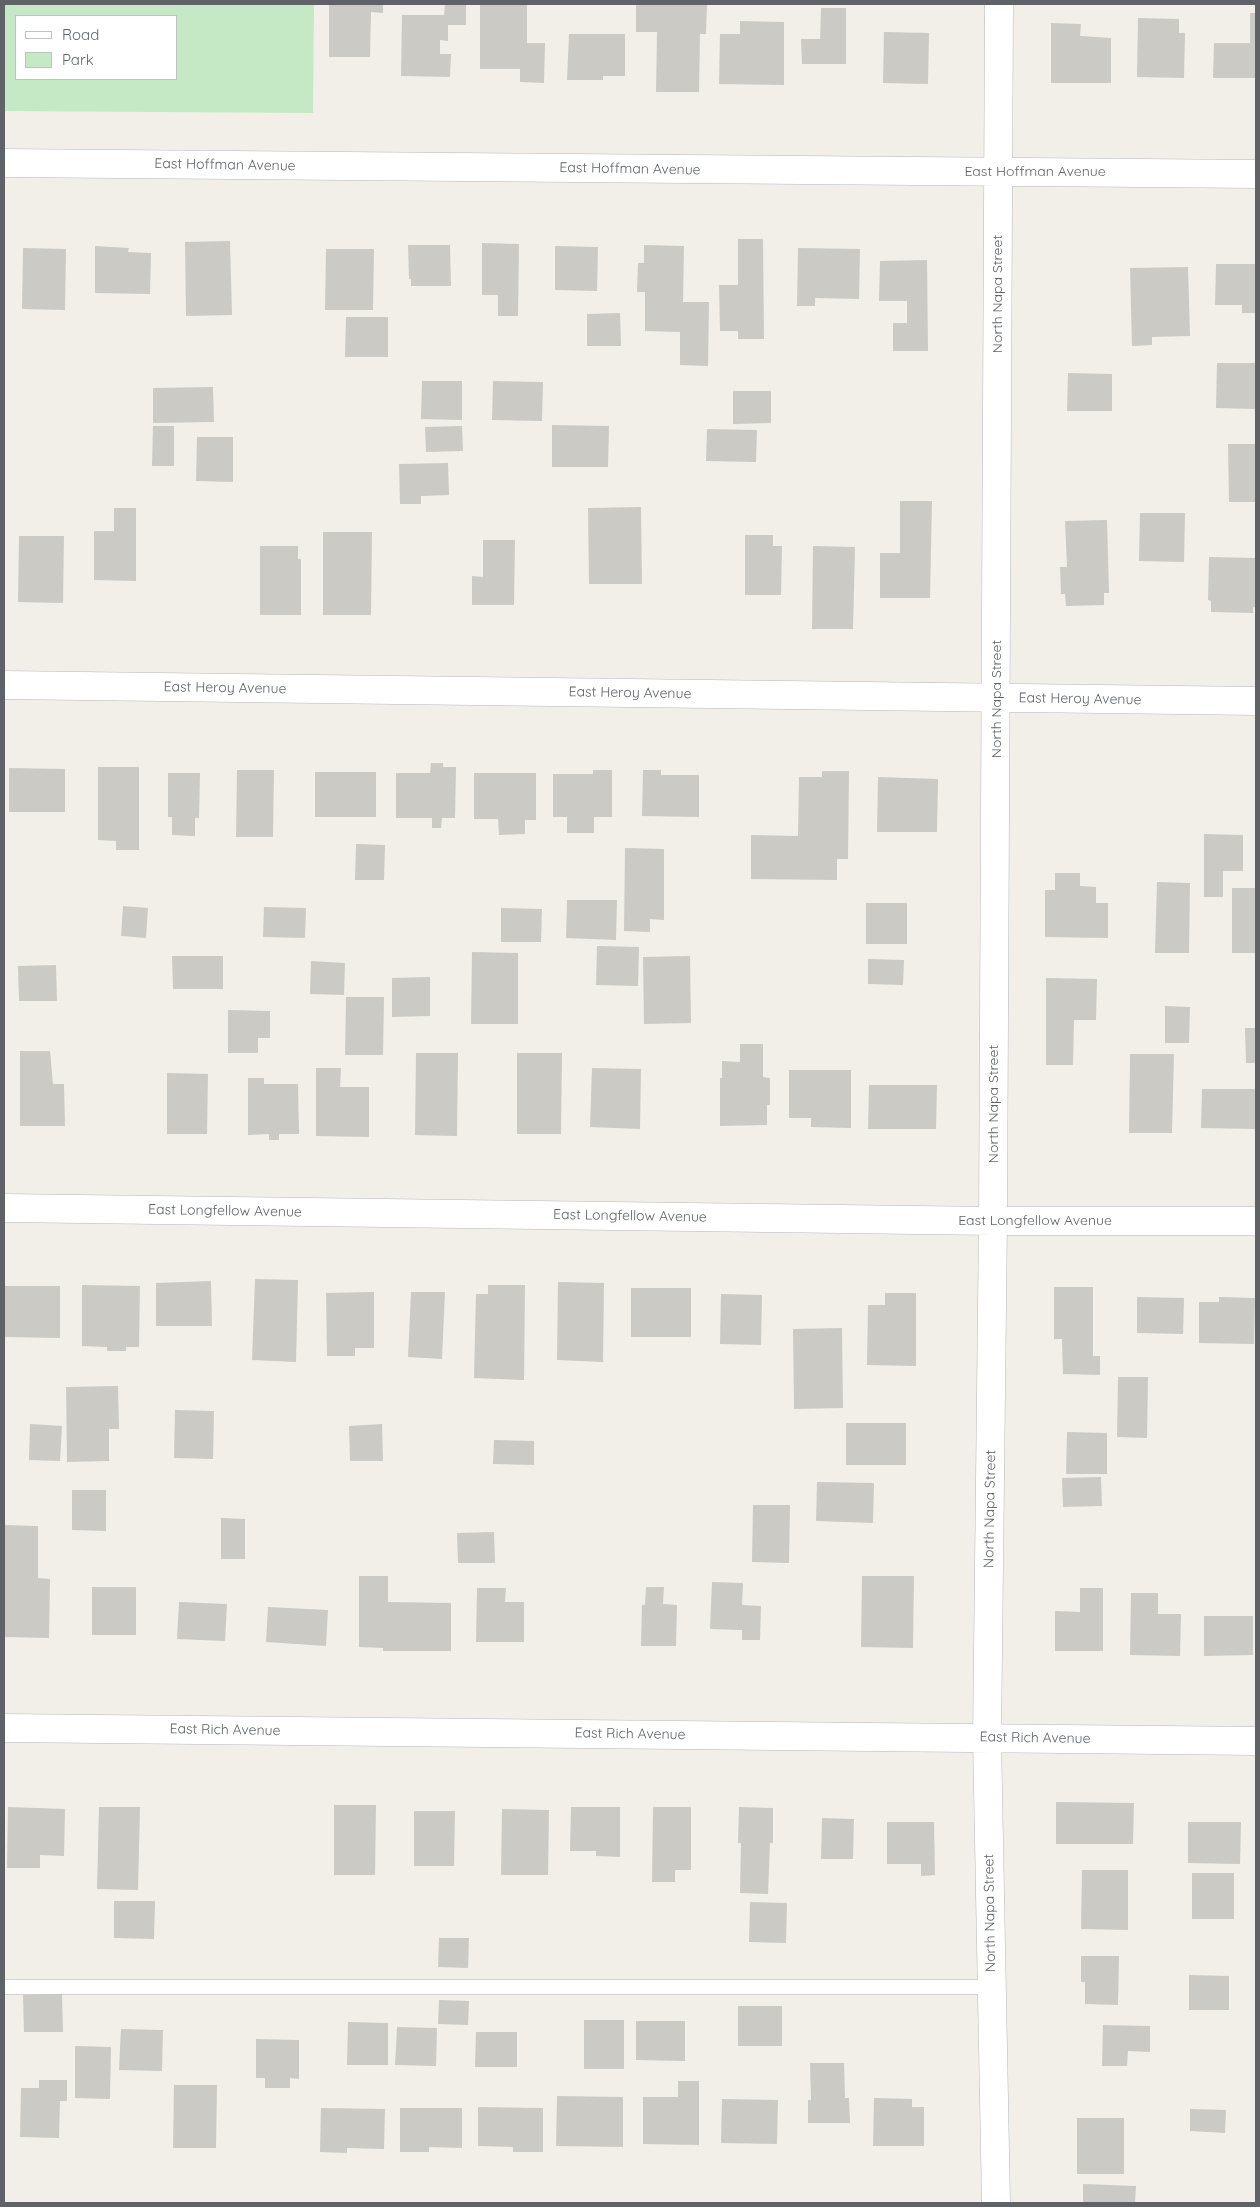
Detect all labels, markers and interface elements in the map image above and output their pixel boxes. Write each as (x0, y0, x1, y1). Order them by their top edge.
legend (15, 15, 178, 80)
text: Road (62, 25, 99, 44)
text: Park (62, 50, 94, 69)
street label: East Hoffman Avenue (154, 155, 296, 175)
street label: East Hoffman Avenue (559, 159, 701, 179)
street label: East Hoffman Avenue (964, 164, 1106, 180)
street label: North Napa Street (990, 235, 1006, 353)
street label: North Napa Street (989, 640, 1005, 758)
street label: East Heroy Avenue (163, 679, 287, 697)
street label: East Heroy Avenue (568, 684, 692, 702)
street label: East Heroy Avenue (1018, 690, 1142, 708)
street label: North Napa Street (986, 1045, 1002, 1163)
street label: East Longfellow Avenue (148, 1201, 302, 1221)
street label: East Longfellow Avenue (553, 1206, 707, 1226)
street label: East Longfellow Avenue (958, 1213, 1112, 1229)
street label: North Napa Street (981, 1450, 999, 1568)
street label: East Rich Avenue (169, 1721, 281, 1739)
street label: East Rich Avenue (574, 1725, 686, 1743)
street label: East Rich Avenue (979, 1729, 1091, 1747)
street label: North Napa Street (981, 1854, 999, 1972)

